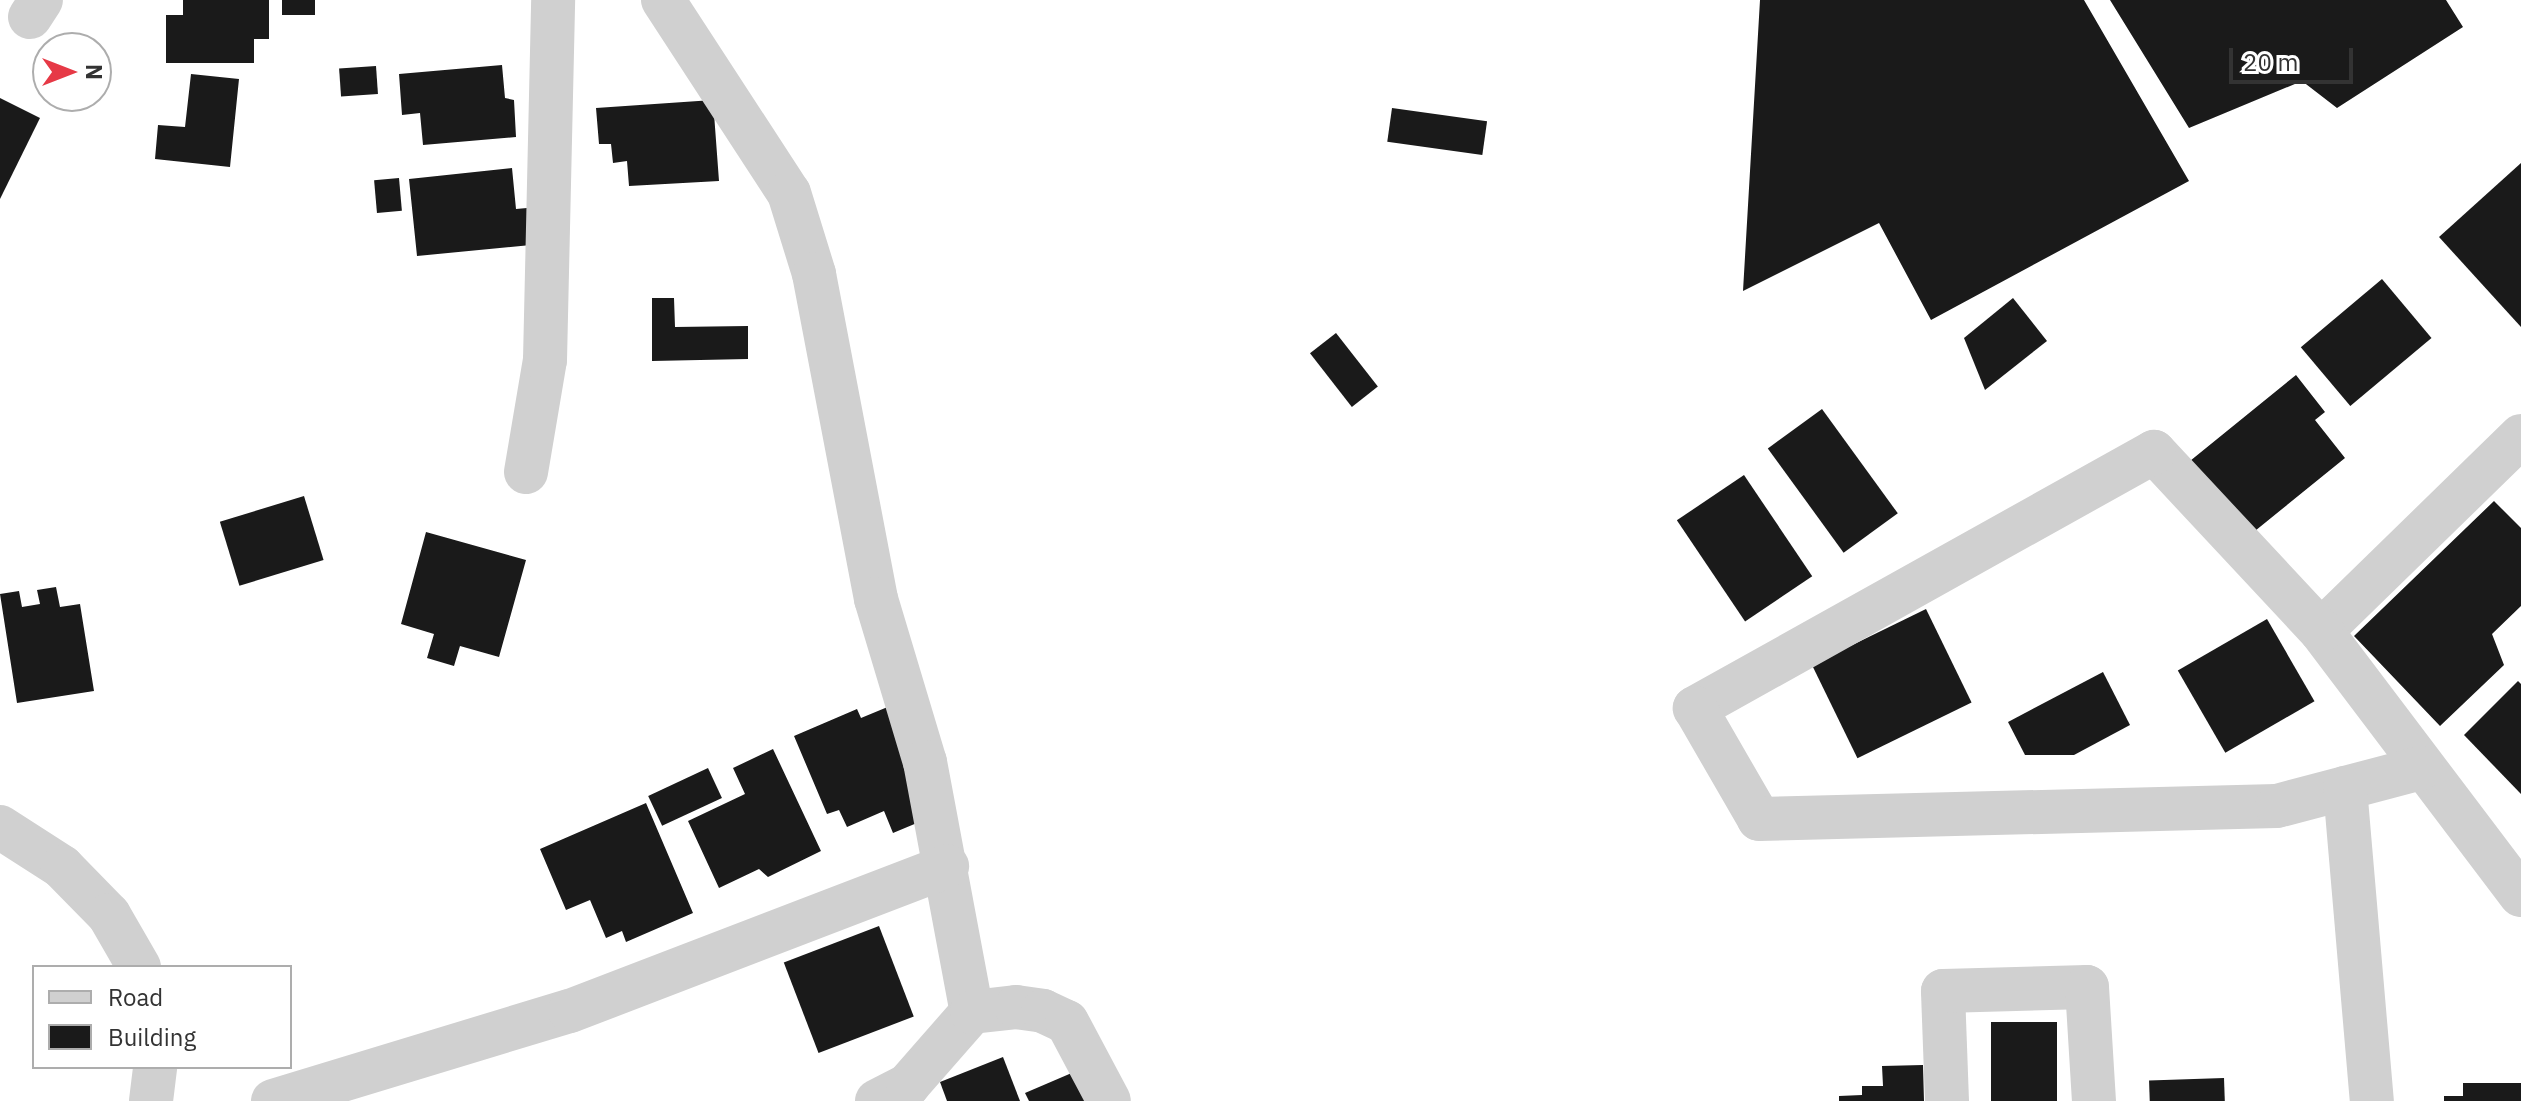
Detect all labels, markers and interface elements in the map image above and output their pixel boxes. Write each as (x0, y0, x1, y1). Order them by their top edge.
north arrow (32, 32, 112, 112)
scale bar (2233, 32, 2357, 82)
text: 20 m (2243, 46, 2298, 78)
text: N (80, 64, 109, 80)
legend (32, 965, 292, 1069)
text: Road (108, 981, 163, 1013)
text: Building (108, 1021, 196, 1053)

